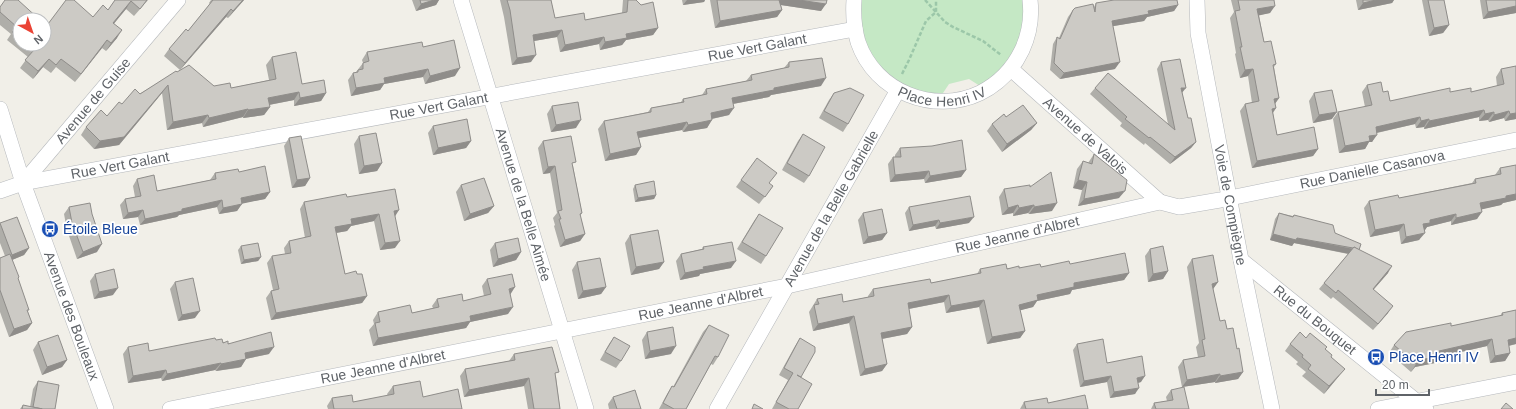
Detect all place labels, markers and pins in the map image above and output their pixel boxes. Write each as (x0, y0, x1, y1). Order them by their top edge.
bus stop icon: Étoile Bleue (40, 219, 60, 239)
place label: Étoile Bleue (63, 221, 138, 237)
bus stop icon: Place Henri IV (1366, 347, 1386, 367)
place label: Place Henri IV (1389, 349, 1479, 365)

